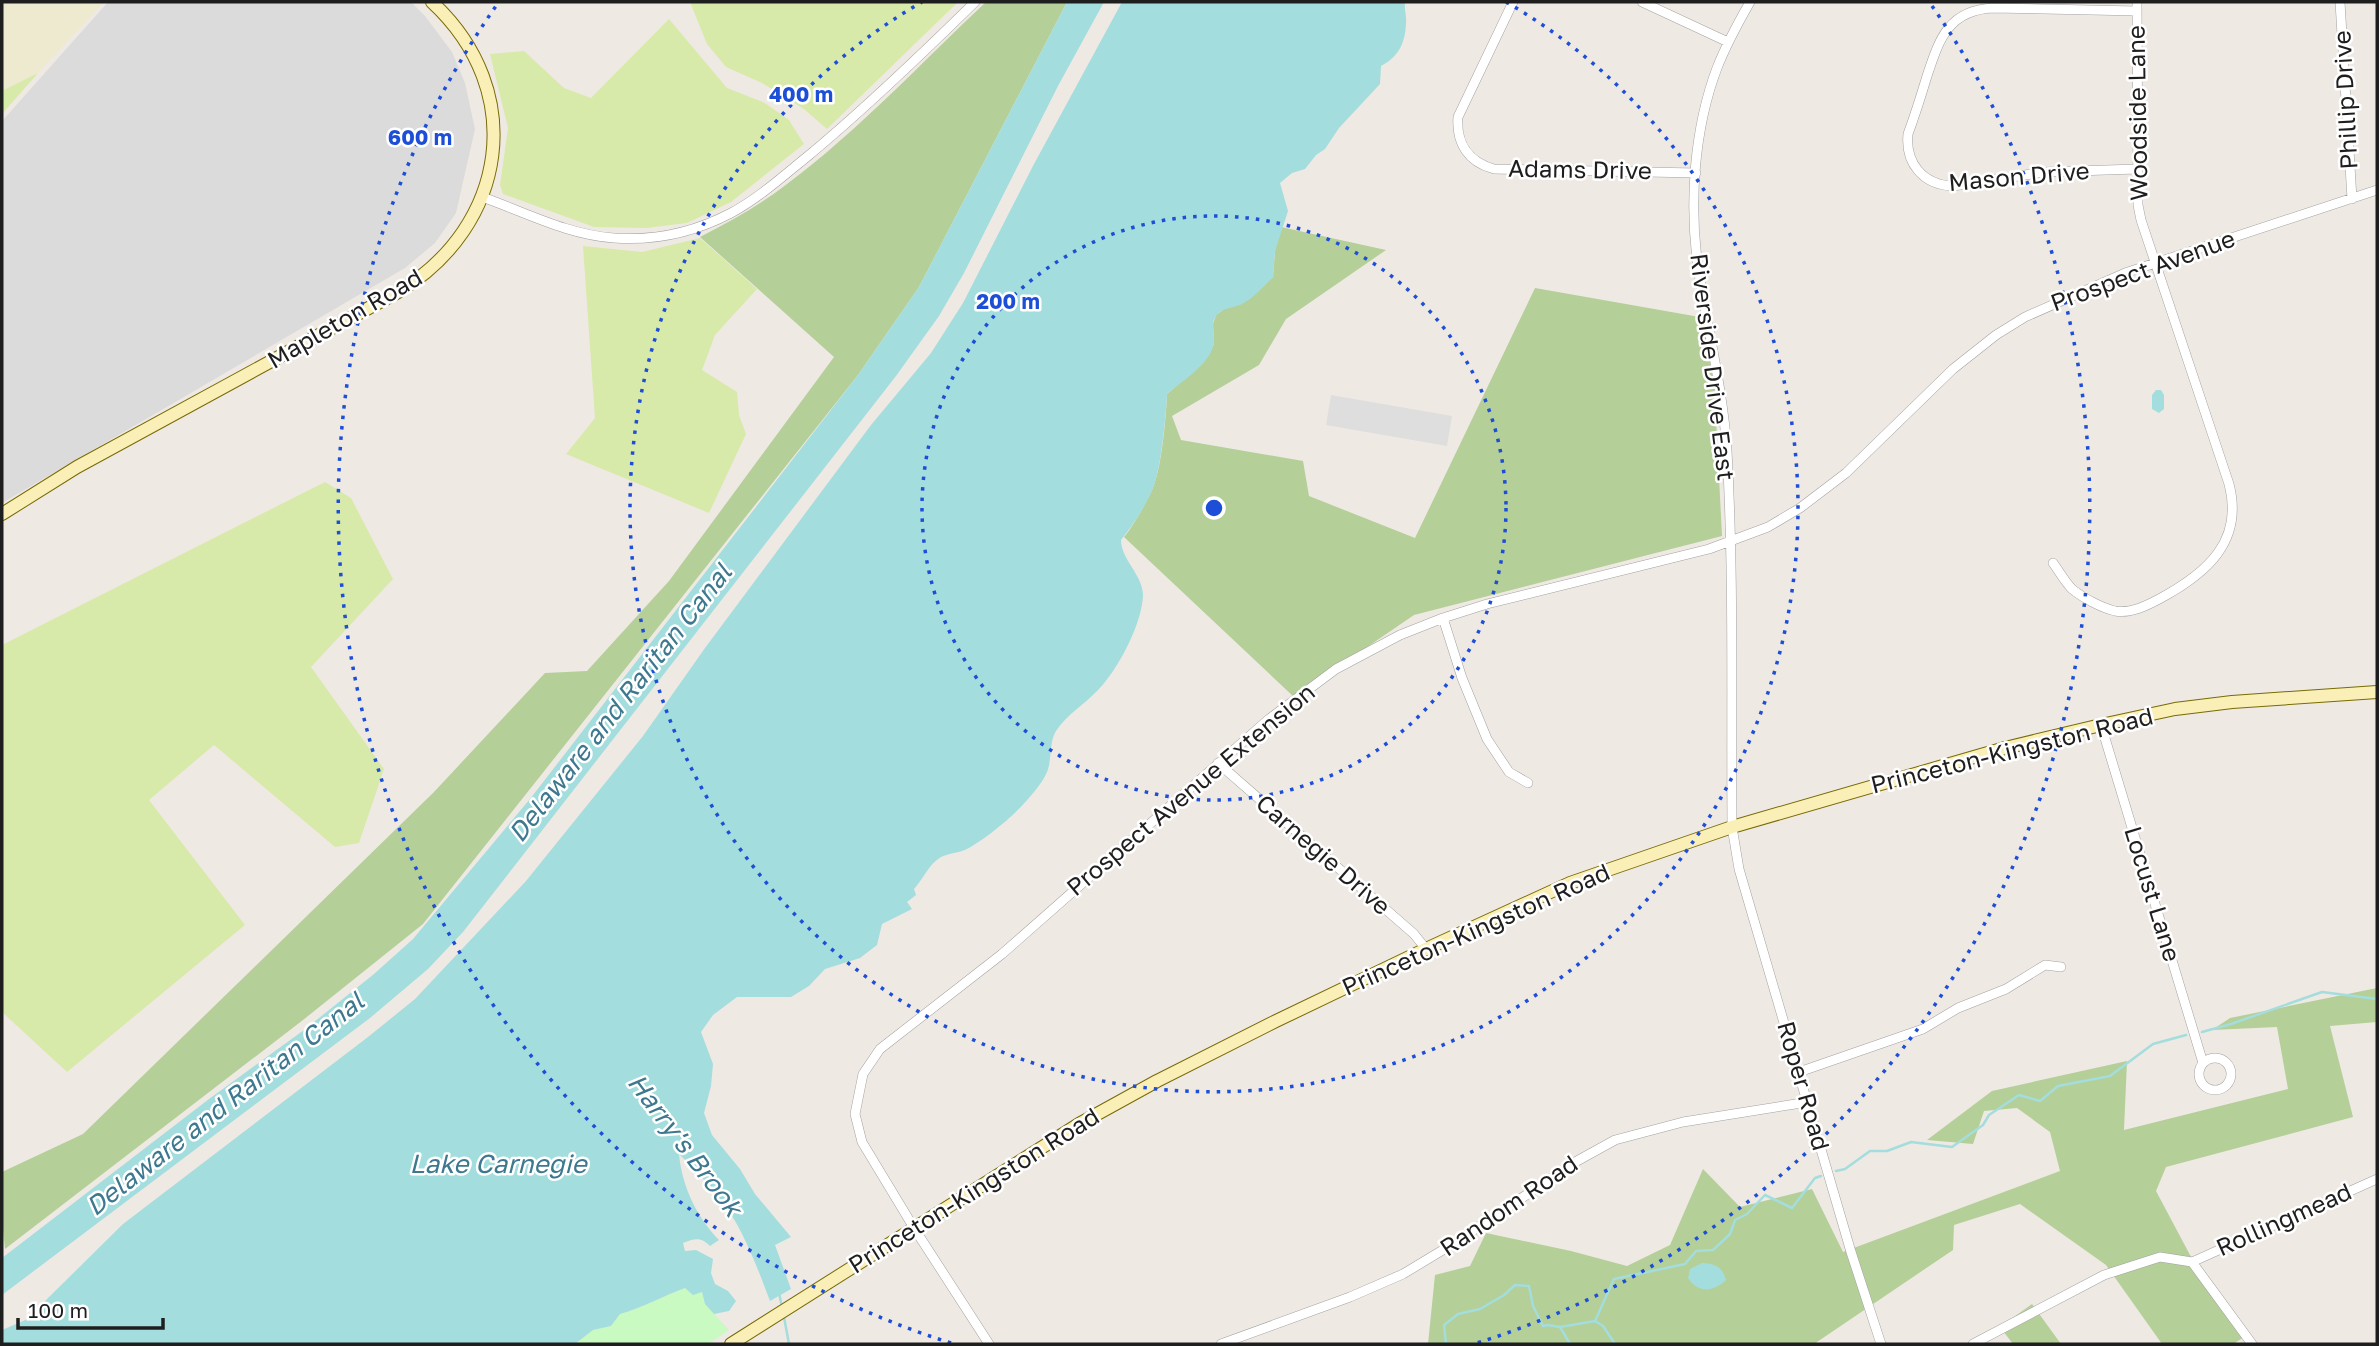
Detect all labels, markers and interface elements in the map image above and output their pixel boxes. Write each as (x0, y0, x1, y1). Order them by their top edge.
street label: Woodside Lane (2120, 25, 2153, 201)
street label: Phillip Drive (2326, 30, 2363, 170)
text: 400 m (769, 81, 833, 107)
text: 600 m (388, 124, 452, 150)
street label: Adams Drive (1508, 153, 1652, 184)
street label: Mason Drive (1947, 155, 2091, 196)
street label: Prospect Avenue (2046, 223, 2239, 316)
street label: Riverside Drive East (1685, 252, 1742, 482)
street label: Mapleton Road (262, 262, 427, 374)
text: 200 m (976, 288, 1040, 314)
centre of rings (1202, 496, 1226, 520)
water label: Delaware and Raritan Canal (501, 556, 739, 848)
street label: Prospect Avenue Extension (1060, 677, 1320, 901)
street label: Princeton-Kingston Road (1867, 700, 2156, 799)
street label: Carnegie Drive (1251, 788, 1397, 920)
street label: Locust Lane (2119, 822, 2188, 965)
street label: Princeton-Kingston Road (1337, 856, 1614, 1001)
water label: Delaware and Raritan Canal (80, 984, 371, 1222)
street label: Roper Road (1772, 1018, 1837, 1154)
water label: Harry's Brook (622, 1067, 750, 1224)
street label: Princeton-Kingston Road (843, 1101, 1104, 1279)
water label: Lake Carnegie (409, 1148, 588, 1179)
street label: Random Road (1434, 1148, 1582, 1261)
street label: Rollingmead (2211, 1176, 2356, 1261)
scale bar (18, 1286, 163, 1330)
text: 100 m (28, 1297, 88, 1323)

